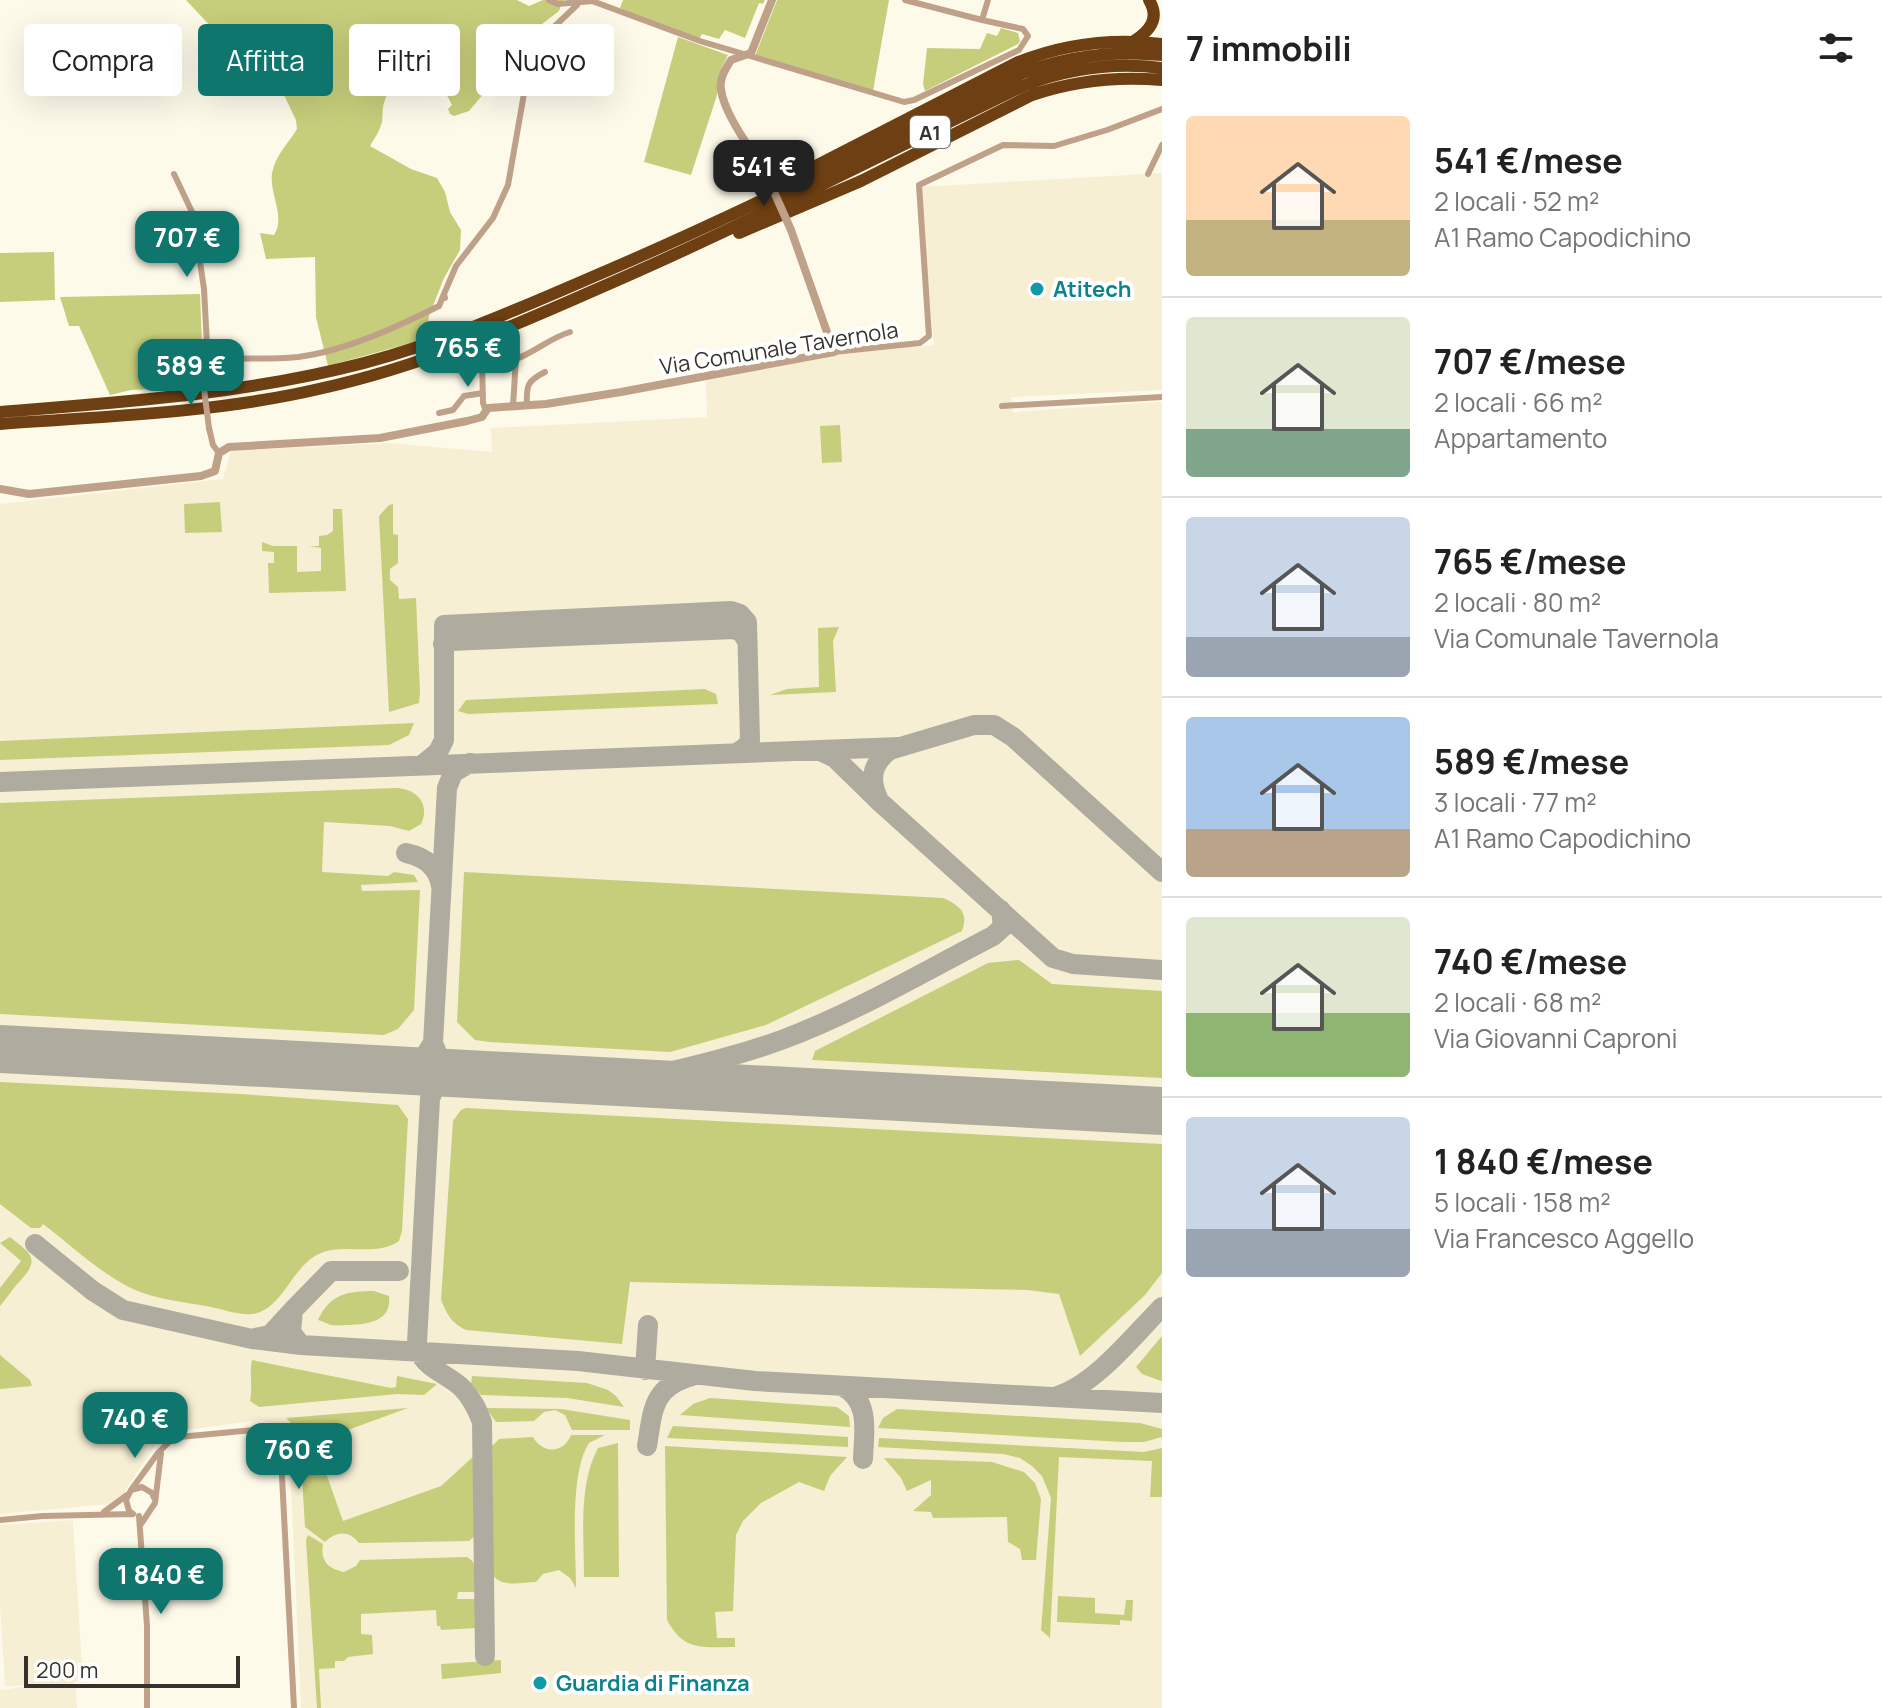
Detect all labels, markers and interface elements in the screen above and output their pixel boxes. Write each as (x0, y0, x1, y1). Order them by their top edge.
chip: Compra (24, 24, 182, 96)
chip: Affitta (198, 24, 333, 96)
chip: Filtri (349, 24, 460, 96)
chip: Nuovo (476, 24, 614, 96)
text: 7 immobili (1186, 25, 1352, 71)
icon: filters (1814, 26, 1858, 70)
road number: A1 (910, 116, 950, 148)
text: 541 €/mese (1434, 137, 1623, 183)
pin: 541 € (708, 140, 820, 208)
text: 541 € (731, 148, 797, 184)
icon: home (1250, 148, 1346, 244)
text: 2 locali · 52 m² (1434, 183, 1599, 219)
pin: 707 € (131, 211, 243, 279)
text: 707 € (153, 219, 221, 255)
text: A1 Ramo Capodichino (1434, 219, 1691, 255)
place label: Atitech (1053, 274, 1132, 304)
marker: Atitech (1028, 280, 1046, 298)
street label: Via Comunale Tavernola (658, 314, 900, 382)
pin: 765 € (412, 321, 524, 389)
text: 765 € (434, 329, 502, 365)
text: 707 €/mese (1434, 338, 1626, 384)
pin: 589 € (135, 339, 247, 407)
text: 589 € (156, 347, 226, 383)
icon: home (1250, 349, 1346, 445)
text: 2 locali · 66 m² (1434, 384, 1603, 420)
text: Appartamento (1434, 420, 1607, 456)
text: 765 €/mese (1434, 538, 1627, 584)
icon: home (1250, 549, 1346, 645)
text: 2 locali · 80 m² (1434, 584, 1601, 620)
text: Via Comunale Tavernola (1434, 620, 1719, 656)
text: 589 €/mese (1434, 738, 1629, 784)
icon: home (1250, 749, 1346, 845)
text: 3 locali · 77 m² (1434, 784, 1597, 820)
text: A1 Ramo Capodichino (1434, 820, 1691, 856)
text: 740 €/mese (1434, 938, 1627, 984)
icon: home (1250, 949, 1346, 1045)
text: 2 locali · 68 m² (1434, 984, 1602, 1020)
text: Via Giovanni Caproni (1434, 1020, 1678, 1056)
text: 1 840 €/mese (1434, 1138, 1653, 1184)
icon: home (1250, 1149, 1346, 1245)
text: 5 locali · 158 m² (1434, 1184, 1611, 1220)
text: Via Francesco Aggello (1434, 1220, 1694, 1256)
pin: 740 € (79, 1392, 191, 1460)
text: 740 € (101, 1400, 169, 1436)
pin: 760 € (243, 1423, 355, 1491)
text: 760 € (264, 1431, 334, 1467)
pin: 1 840 € (87, 1548, 235, 1616)
text: 1 840 € (117, 1556, 205, 1592)
scale bar (24, 1652, 240, 1688)
text: 200 m (36, 1655, 98, 1685)
place label: Guardia di Finanza (556, 1668, 750, 1698)
marker: Guardia di Finanza (531, 1674, 549, 1692)

